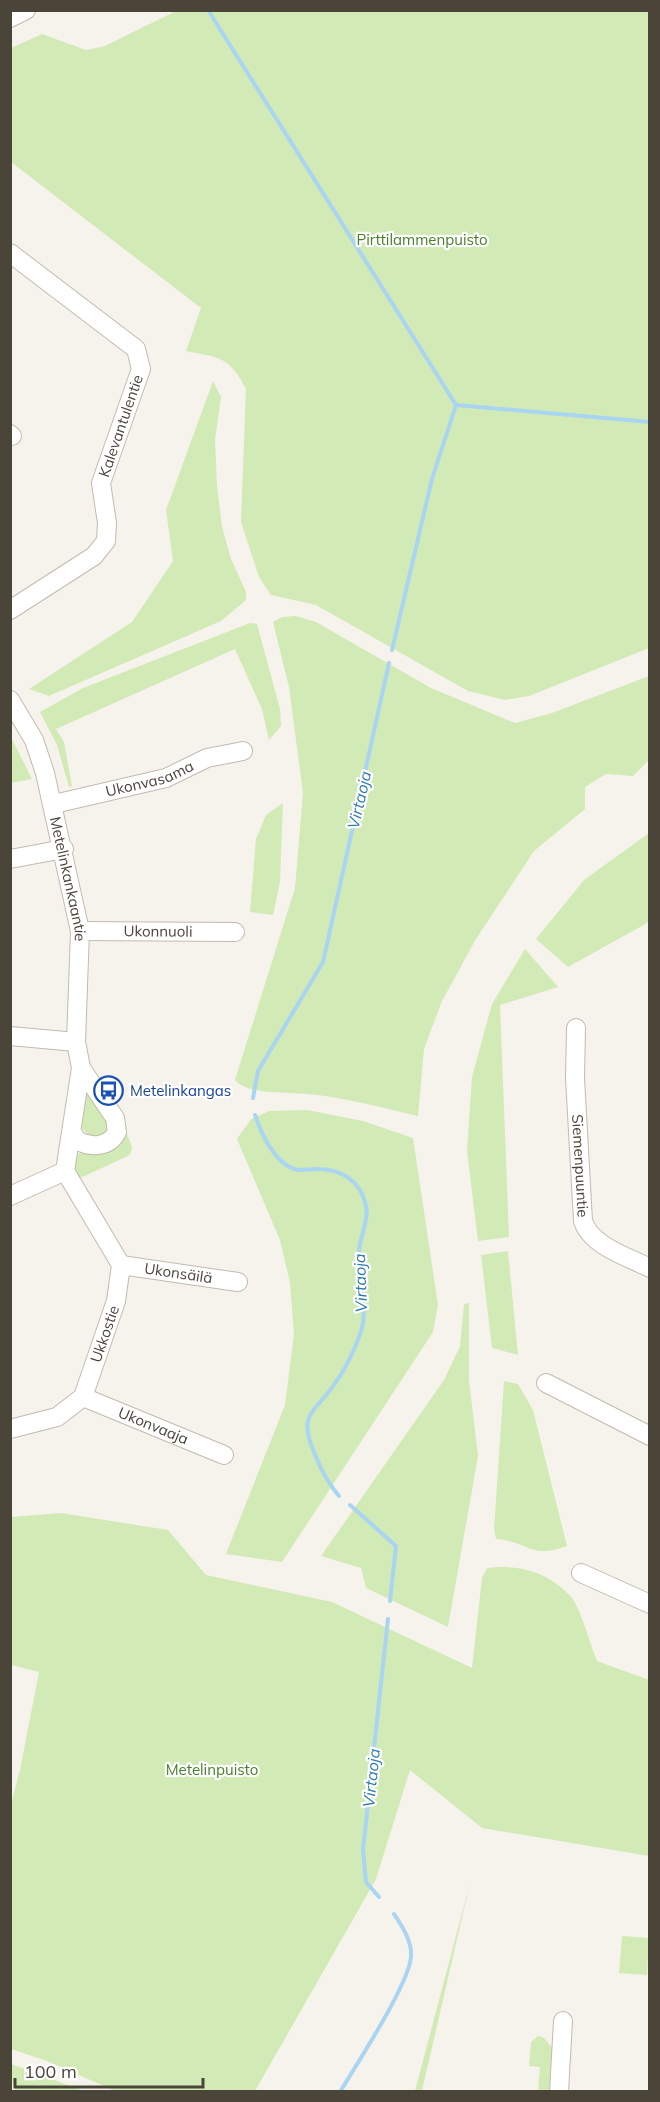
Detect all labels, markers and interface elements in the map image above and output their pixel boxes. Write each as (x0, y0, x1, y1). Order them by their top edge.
park label: Pirttilammenpuisto (356, 230, 488, 249)
street label: Kalevantulentie (94, 372, 147, 480)
street label: Ukonvasama (104, 756, 197, 801)
water label: Virtaoja (343, 769, 375, 831)
street label: Metelinkankaantie (46, 815, 90, 942)
street label: Ukonnuoli (123, 921, 193, 941)
bus stop icon: Metelinkangas (93, 1075, 125, 1107)
place label: Metelinkangas (130, 1081, 231, 1100)
street label: Siemenpuuntie (568, 1114, 593, 1218)
water label: Virtaoja (349, 1253, 371, 1313)
street label: Ukonsäilä (143, 1259, 214, 1287)
street label: Ukkostie (86, 1303, 123, 1365)
street label: Ukonvaaja (116, 1403, 191, 1448)
water label: Virtaoja (358, 1747, 384, 1808)
park label: Metelinpuisto (166, 1760, 258, 1779)
scale bar (15, 2051, 202, 2089)
text: 100 m (24, 2060, 77, 2083)

